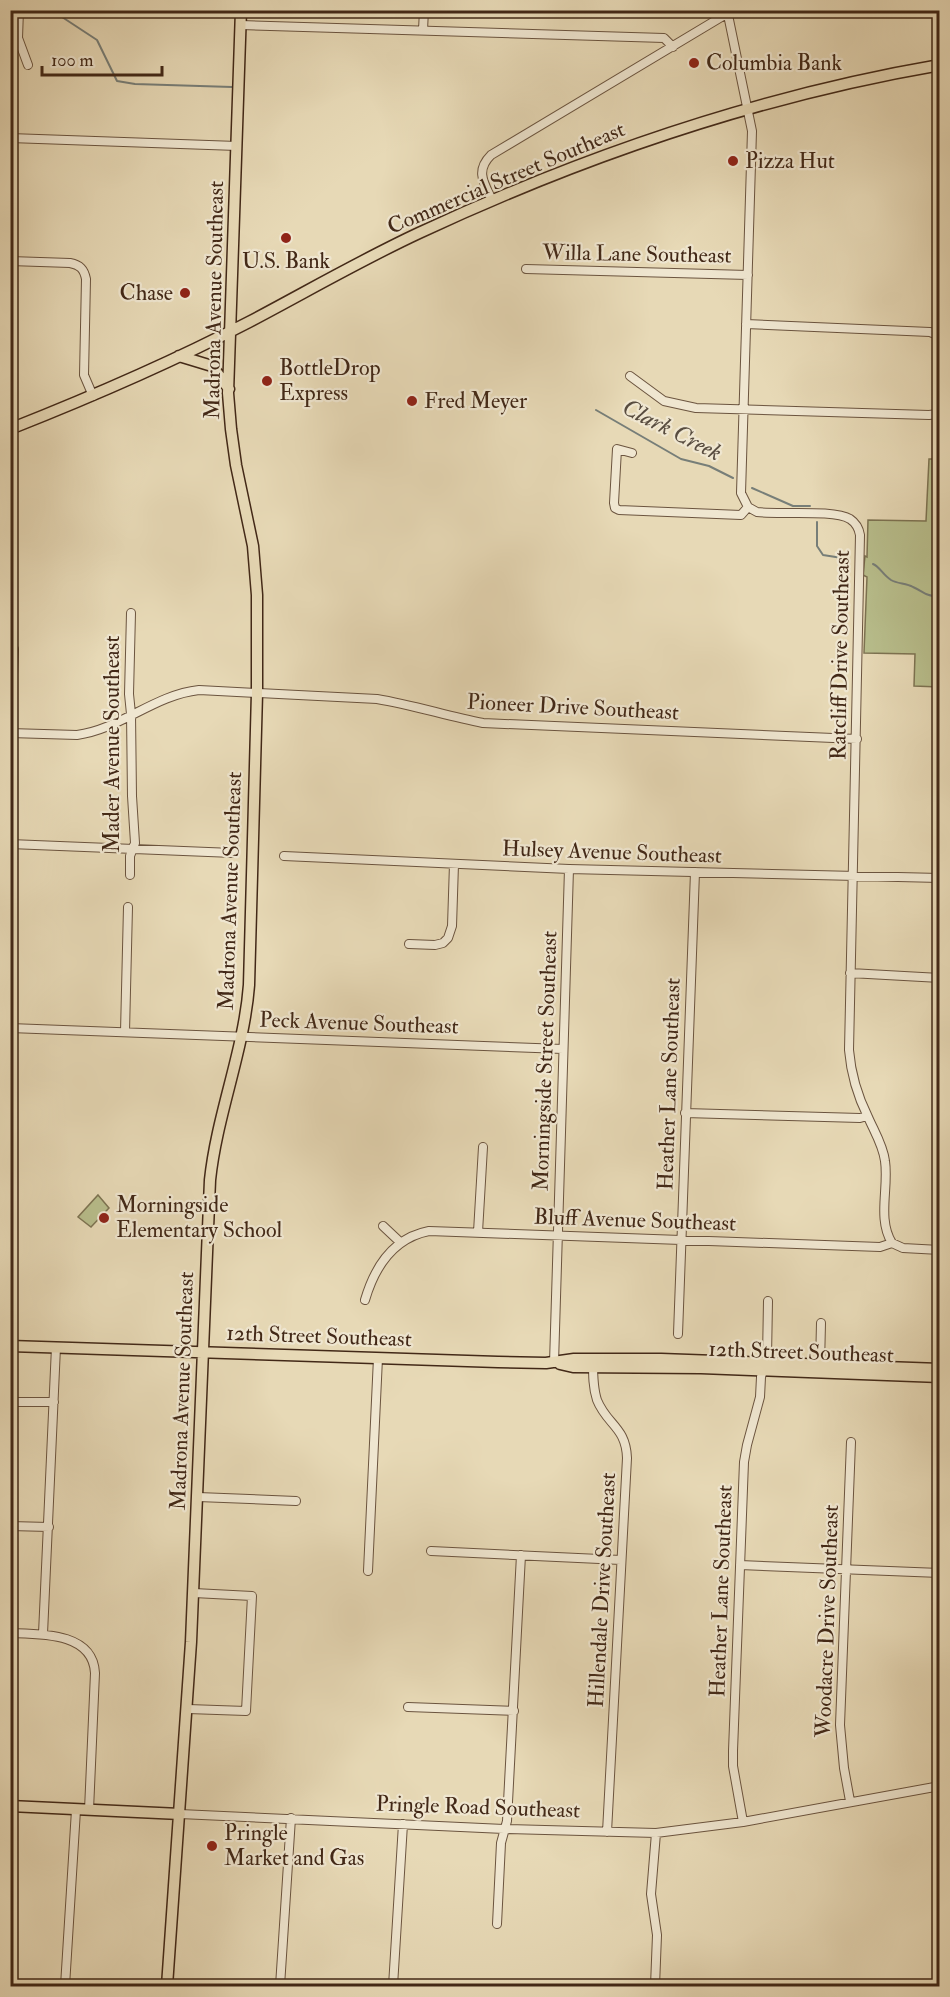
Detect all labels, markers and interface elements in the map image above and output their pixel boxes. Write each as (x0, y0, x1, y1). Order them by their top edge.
scale bar (42, 39, 162, 77)
text: 100 m (51, 49, 94, 72)
place label: Columbia Bank (706, 49, 843, 77)
marker: Columbia Bank (687, 56, 701, 70)
street label: Commercial Street Southeast (383, 115, 629, 241)
place label: Pizza Hut (745, 147, 835, 175)
marker: Pizza Hut (726, 154, 740, 168)
street label: Madrona Avenue Southeast (198, 180, 230, 420)
marker: U.S. Bank (279, 231, 293, 245)
street label: Willa Lane Southeast (541, 238, 732, 270)
place label: U.S. Bank (242, 247, 331, 275)
place label: Chase (120, 279, 173, 307)
marker: Chase (178, 286, 192, 300)
place label: BottleDrop Express (279, 354, 381, 408)
marker: BottleDrop Express (260, 374, 274, 388)
place label: Fred Meyer (424, 387, 528, 415)
water label: Clark Creek (617, 392, 727, 468)
marker: Fred Meyer (405, 394, 419, 408)
street label: Ratcliff Drive Southeast (824, 550, 856, 760)
street label: Mader Avenue Southeast (98, 635, 126, 853)
street label: Pioneer Drive Southeast (466, 687, 680, 727)
street label: Madrona Avenue Southeast (212, 771, 248, 1011)
street label: Hulsey Avenue Southeast (502, 834, 722, 870)
street label: Morningside Street Southeast (526, 930, 564, 1192)
street label: Heather Lane Southeast (651, 977, 687, 1191)
street label: Peck Avenue Southeast (259, 1006, 459, 1040)
place label: Morningside Elementary School (116, 1191, 282, 1244)
street label: Bluff Avenue Southeast (533, 1202, 737, 1238)
marker: Morningside Elementary School (97, 1211, 111, 1225)
street label: Madrona Avenue Southeast (164, 1271, 200, 1511)
street label: 12th Street Southeast (226, 1319, 412, 1353)
street label: 12th Street Southeast (708, 1335, 894, 1369)
street label: Hillendale Drive Southeast (582, 1472, 622, 1708)
street label: Heather Lane Southeast (703, 1484, 739, 1698)
street label: Woodacre Drive Southeast (809, 1504, 845, 1739)
street label: Pringle Road Southeast (375, 1789, 581, 1825)
place label: Pringle Market and Gas (224, 1819, 364, 1872)
marker: Pringle Market and Gas (205, 1839, 219, 1853)

